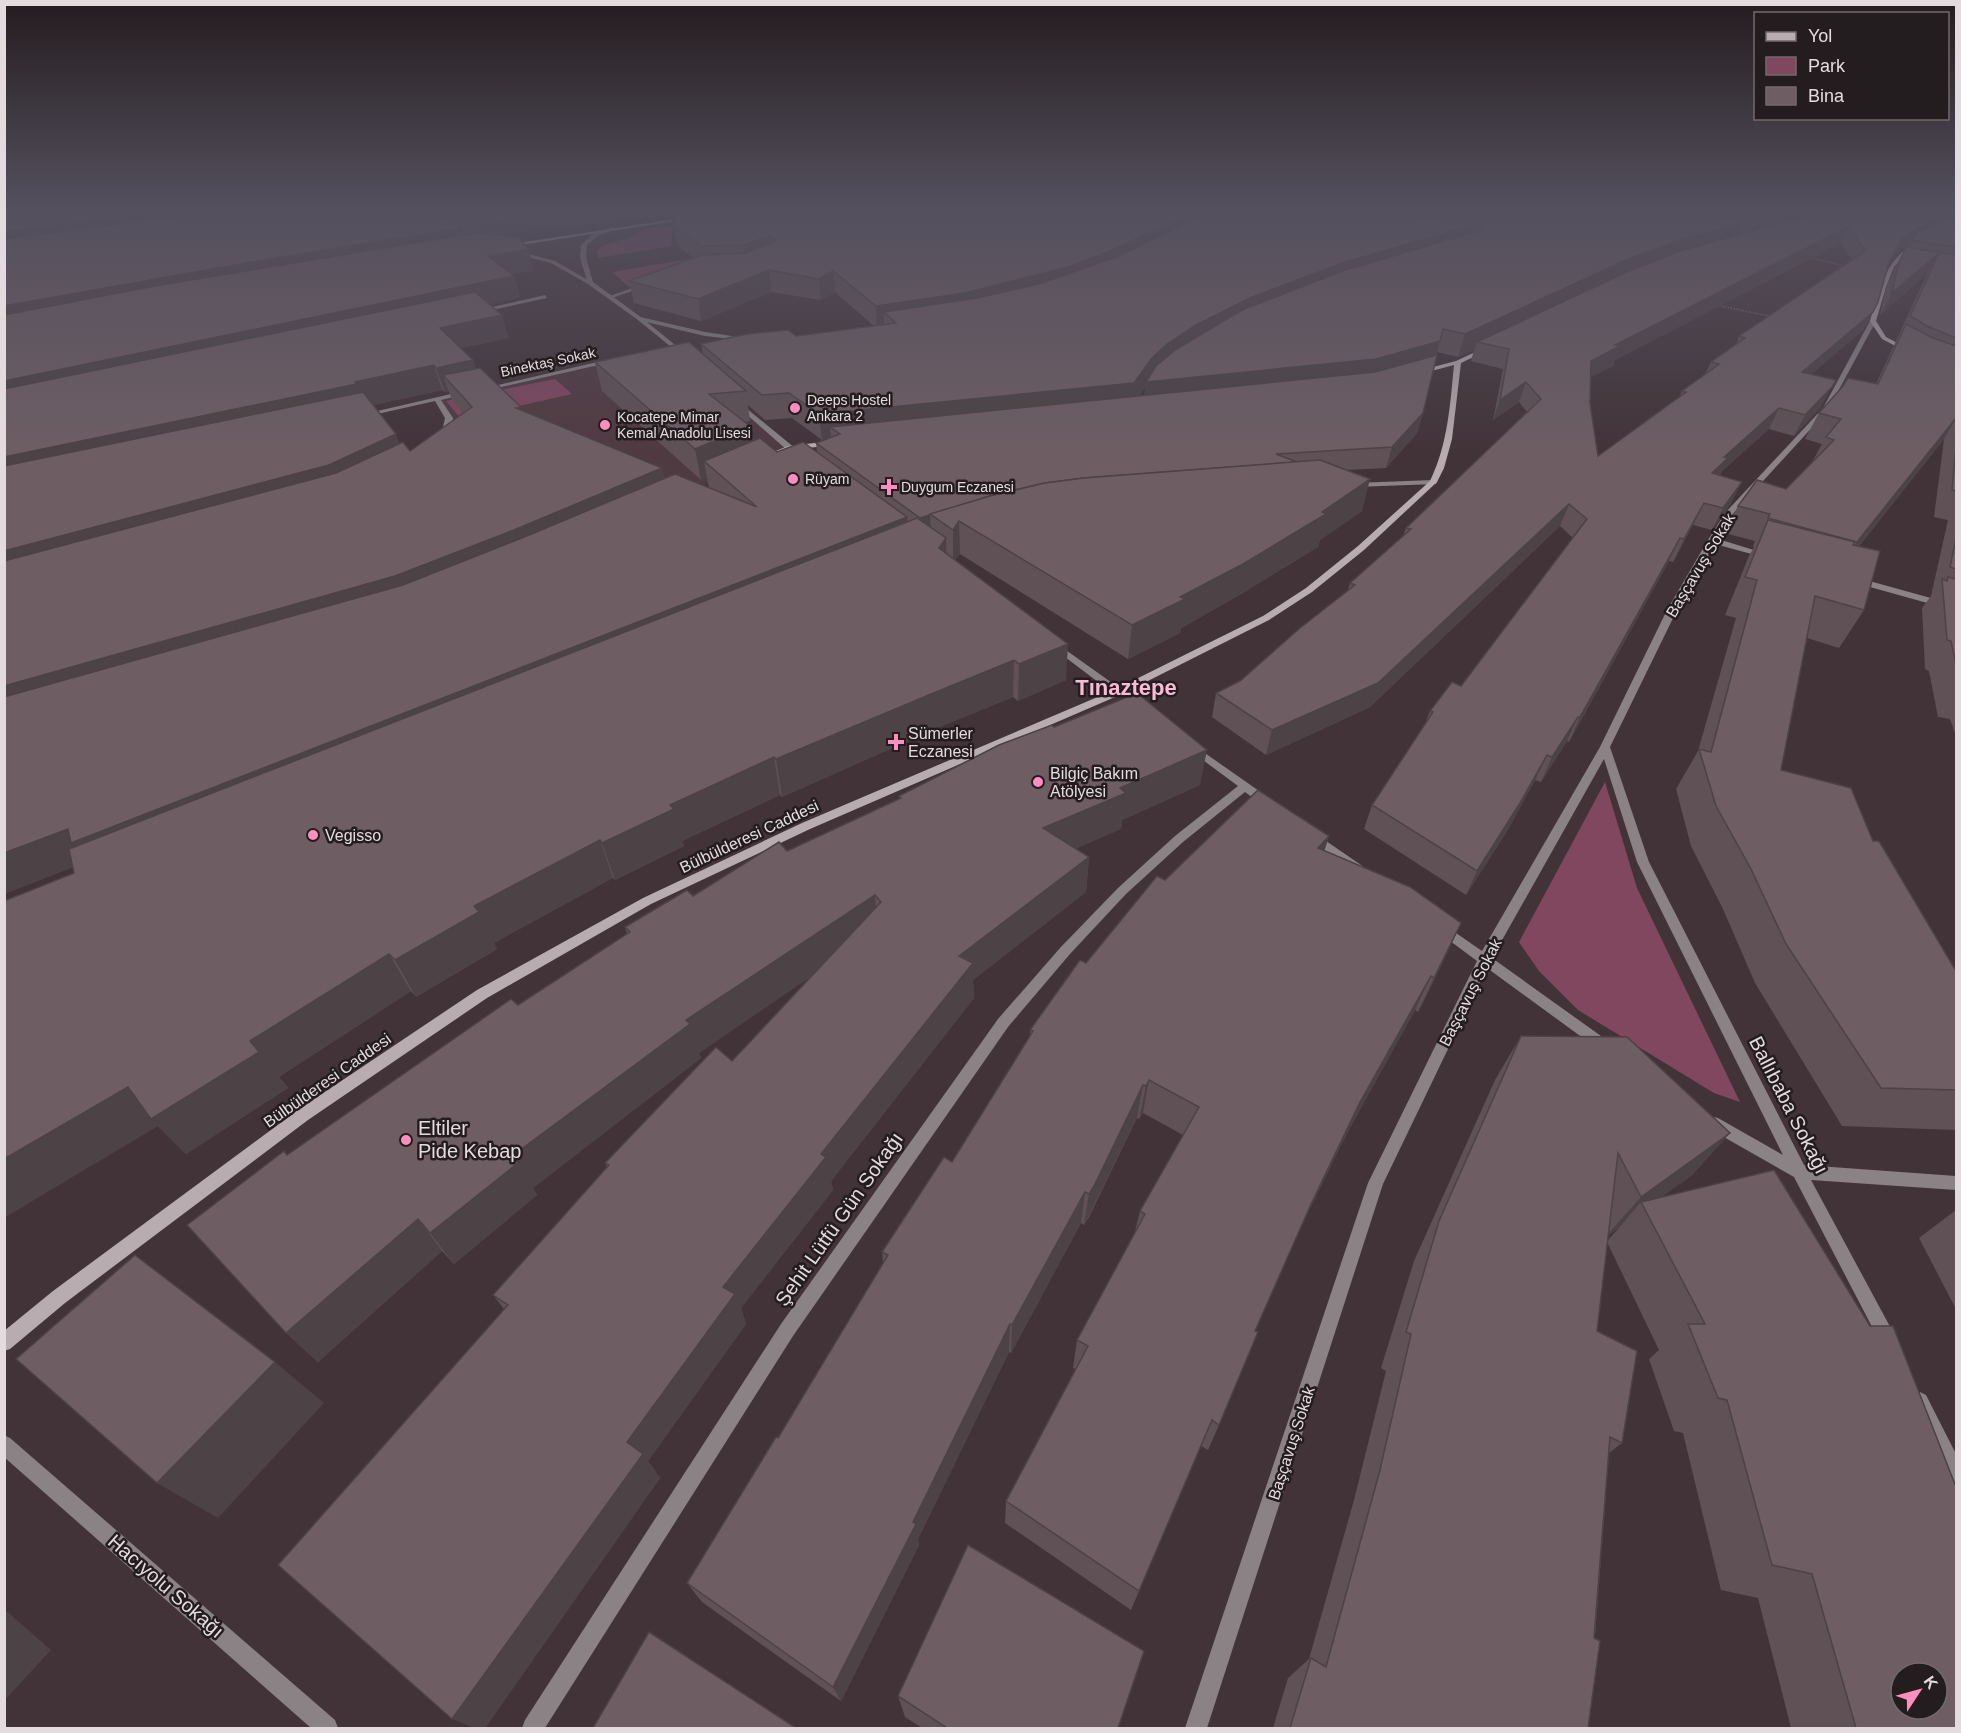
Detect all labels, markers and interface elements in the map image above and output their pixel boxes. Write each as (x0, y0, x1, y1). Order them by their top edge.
legend (1754, 12, 1949, 120)
text: Yol (1808, 26, 1832, 46)
text: Park (1808, 56, 1846, 76)
text: Bina (1808, 86, 1845, 106)
street label: Binektaş Sokak (499, 344, 598, 380)
place label: Deeps Hostel Ankara 2 (807, 392, 891, 424)
marker: Deeps Hostel Ankara 2 (788, 401, 802, 415)
place label: Kocatepe Mimar Kemal Anadolu Lisesi (617, 409, 751, 441)
marker: Kocatepe Mimar Kemal Anadolu Lisesi (598, 418, 612, 432)
place label: Rüyam (805, 471, 849, 487)
marker: Rüyam (786, 472, 800, 486)
place label: Duygum Eczanesi (901, 479, 1014, 495)
marker: Duygum Eczanesi (882, 480, 896, 494)
street label: Başçavuş Sokak (1663, 509, 1739, 620)
district label: Tınaztepe (1075, 675, 1177, 700)
place label: Sümerler Eczanesi (908, 725, 974, 760)
marker: Sümerler Eczanesi (889, 735, 903, 749)
place label: Bilgiç Bakım Atölyesi (1050, 765, 1138, 800)
marker: Bilgiç Bakım Atölyesi (1031, 775, 1045, 789)
street label: Bülbülderesi Caddesi (677, 797, 821, 876)
place label: Vegisso (325, 827, 381, 844)
marker: Vegisso (306, 828, 320, 842)
street label: Başçavuş Sokak (1436, 935, 1505, 1049)
street label: Bülbülderesi Caddesi (260, 1030, 394, 1131)
street label: Ballıbaba Sokağı (1745, 1033, 1833, 1177)
place label: Eltiler Pide Kebap (418, 1117, 521, 1162)
street label: Şehit Lütfü Gün Sokağı (771, 1128, 907, 1310)
marker: Eltiler Pide Kebap (399, 1133, 413, 1147)
street label: Başçavuş Sokak (1265, 1383, 1318, 1502)
street label: Hacıyolu Sokağı (104, 1530, 228, 1642)
north arrow (1889, 1661, 1949, 1721)
text: K (1920, 1673, 1941, 1693)

